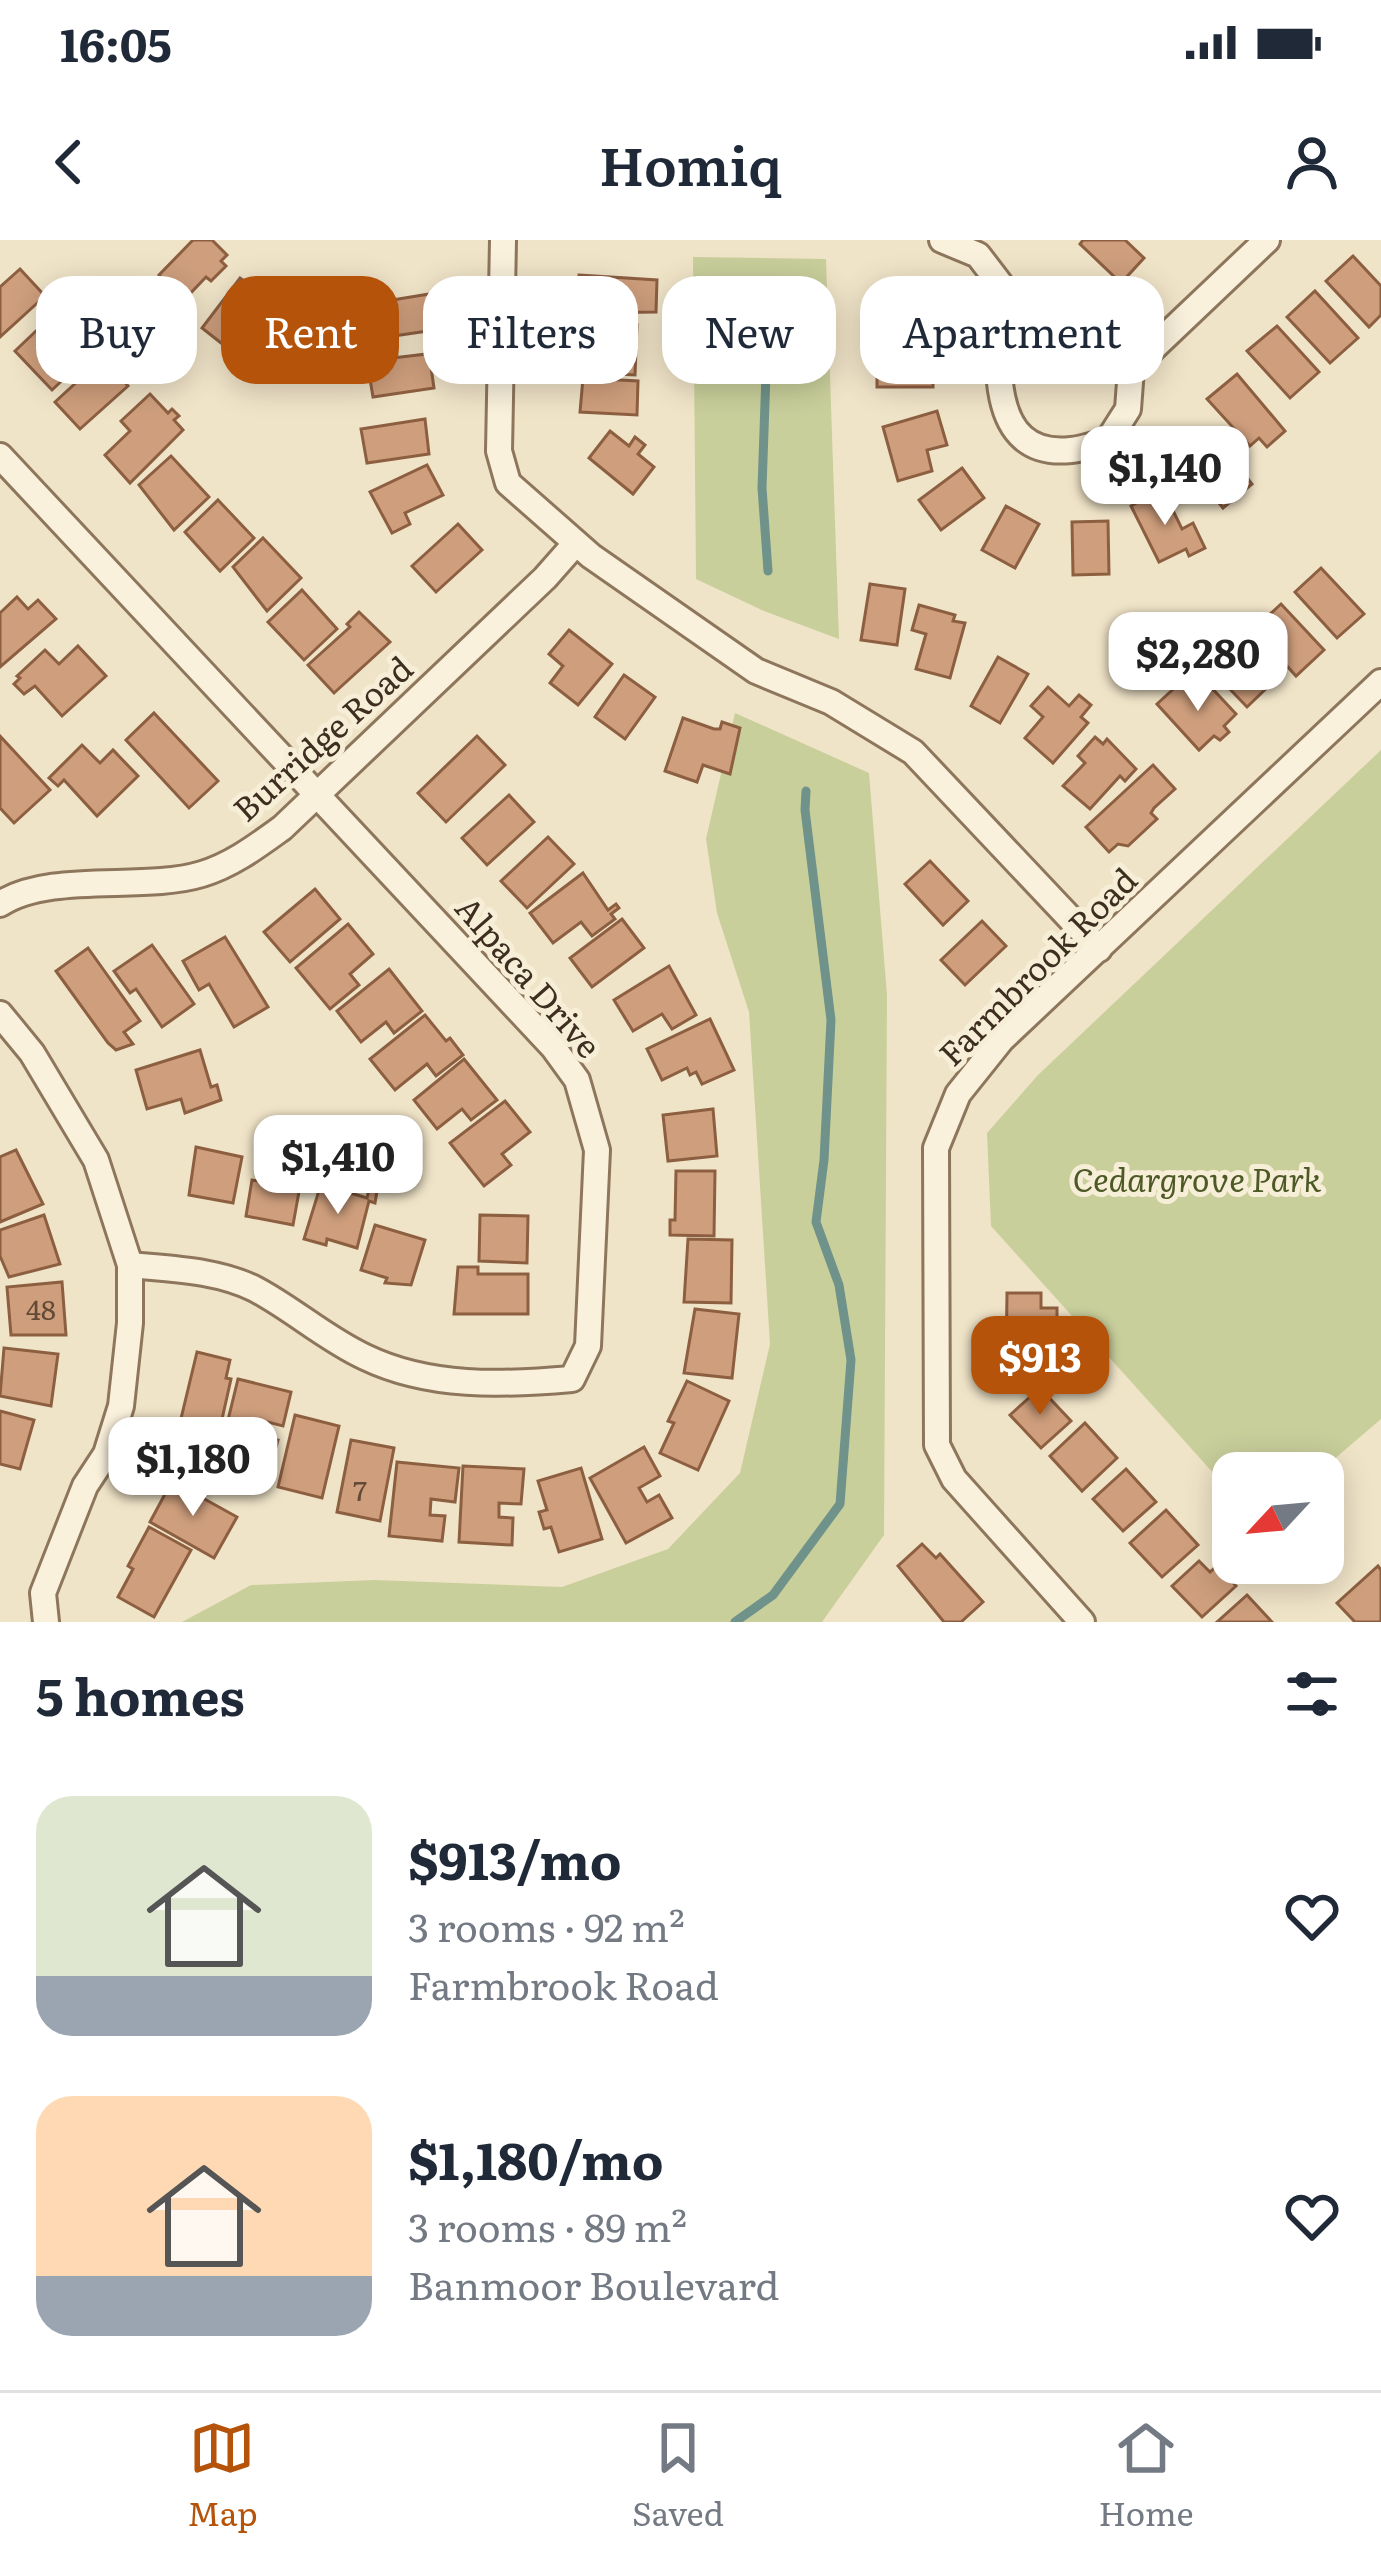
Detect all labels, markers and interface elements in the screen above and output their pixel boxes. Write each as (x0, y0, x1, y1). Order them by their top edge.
text: 16:05 (60, 9, 172, 76)
text: Homiq (599, 122, 782, 203)
icon: back (36, 129, 102, 195)
icon: person (1279, 129, 1345, 195)
chip: Buy (36, 276, 197, 384)
chip: Rent (221, 276, 399, 384)
chip: Filters (423, 276, 638, 384)
chip: New (662, 276, 836, 384)
chip: Apartment (860, 276, 1164, 384)
pin: $1,140 (1067, 426, 1263, 528)
text: $1,140 (1108, 436, 1222, 494)
pin: $2,280 (1100, 612, 1296, 714)
text: $2,280 (1136, 622, 1260, 680)
street label: Burridge Road (221, 643, 422, 831)
street label: Farmbrook Road (926, 855, 1147, 1076)
street label: Alpaca Drive (446, 884, 614, 1067)
pin: $1,410 (240, 1115, 436, 1217)
text: $1,410 (281, 1125, 395, 1183)
park label: Cedargrove Park (1073, 1153, 1321, 1202)
house number: 48 (26, 1288, 56, 1328)
pin: $913 (969, 1316, 1111, 1418)
text: $913 (998, 1326, 1082, 1384)
pin: $1,180 (95, 1417, 291, 1519)
text: $1,180 (135, 1427, 251, 1485)
north arrow (1212, 1452, 1344, 1584)
map controls (1212, 1452, 1344, 1584)
house number: 7 (353, 1469, 367, 1509)
text: 5 homes (36, 1656, 245, 1732)
icon: filters (1279, 1661, 1345, 1727)
text: $913/mo (408, 1820, 622, 1896)
icon: home (132, 1844, 276, 1988)
icon: heart (1279, 1883, 1345, 1949)
text: 3 rooms · 92 m² (408, 1896, 685, 1954)
text: Farmbrook Road (408, 1954, 719, 2012)
text: $1,180/mo (408, 2120, 664, 2196)
icon: home (132, 2144, 276, 2288)
icon: heart (1279, 2183, 1345, 2249)
text: 3 rooms · 89 m² (408, 2196, 687, 2254)
text: Banmoor Boulevard (408, 2254, 779, 2312)
tab: Map (187, 2415, 258, 2536)
tab: Saved (632, 2415, 724, 2536)
tab: Home (1098, 2415, 1194, 2536)

